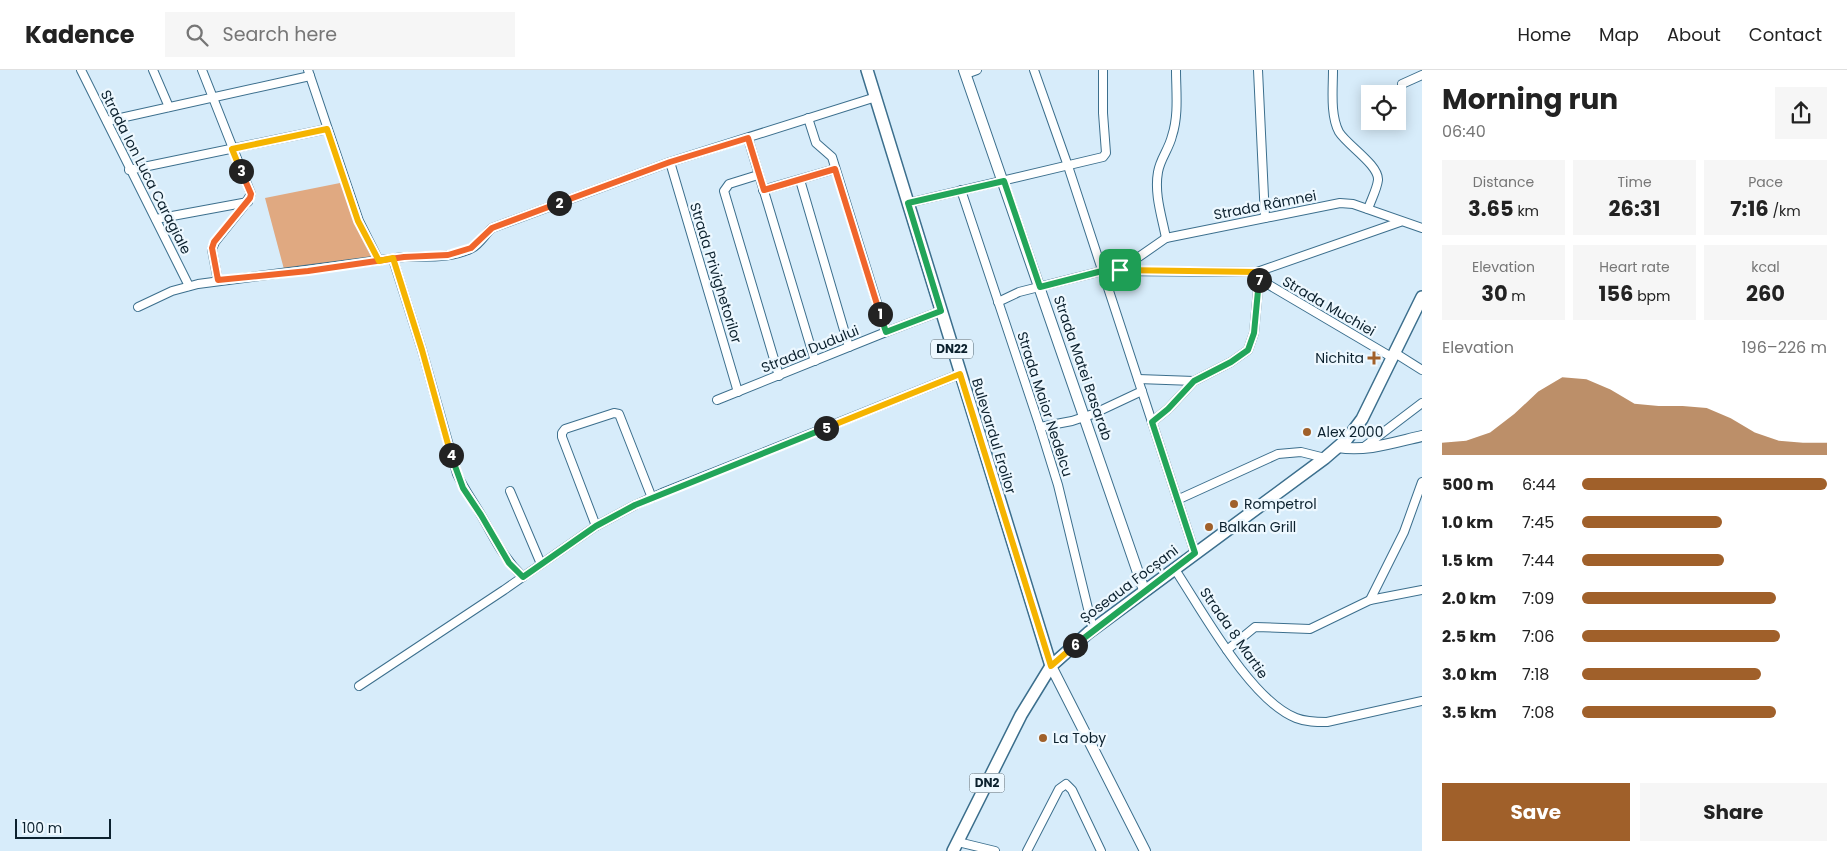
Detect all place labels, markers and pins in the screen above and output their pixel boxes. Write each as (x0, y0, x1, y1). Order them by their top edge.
pin: 3 (228, 158, 254, 184)
pin: 2 (546, 190, 572, 216)
pin (1099, 249, 1141, 291)
pin: 7 (1246, 268, 1272, 292)
pin: 1 (868, 302, 892, 326)
place label: Nichita (1315, 348, 1364, 368)
marker: Nichita (1368, 352, 1380, 364)
pin: 5 (814, 416, 838, 440)
place label: Alex 2000 (1317, 422, 1383, 442)
marker: Alex 2000 (1301, 426, 1313, 438)
pin: 4 (438, 442, 464, 468)
place label: Rompetrol (1244, 494, 1317, 514)
marker: Rompetrol (1228, 498, 1240, 510)
place label: Balkan Grill (1219, 517, 1296, 537)
marker: Balkan Grill (1203, 521, 1215, 533)
pin: 6 (1062, 632, 1088, 658)
place label: La Toby (1053, 728, 1106, 748)
marker: La Toby (1037, 732, 1049, 744)

